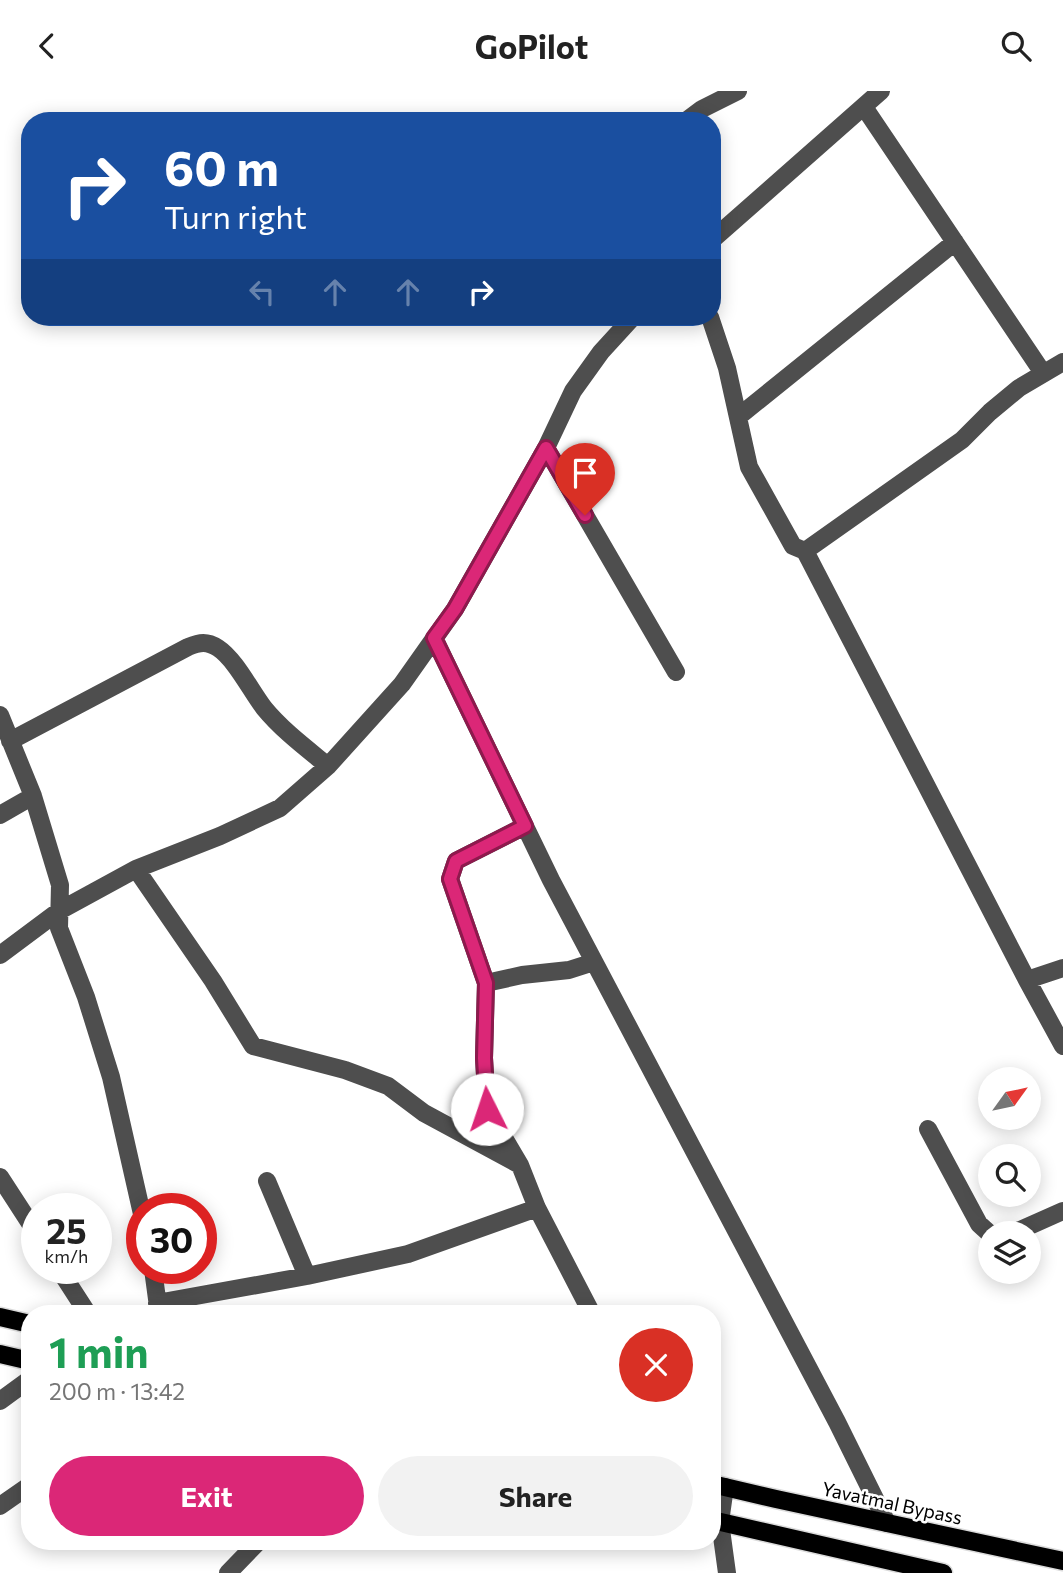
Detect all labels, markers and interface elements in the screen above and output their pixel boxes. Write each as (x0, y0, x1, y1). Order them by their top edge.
text: GoPilot (475, 26, 588, 66)
icon: back (28, 27, 66, 65)
icon: search (997, 27, 1035, 65)
text: 60 m (164, 136, 279, 196)
icon: right (49, 140, 140, 231)
text: Turn right (164, 196, 307, 236)
icon: left (243, 273, 281, 311)
icon: ahead (316, 273, 354, 311)
icon: ahead (389, 273, 427, 311)
icon: right (462, 273, 500, 311)
pin (555, 443, 615, 515)
icon: arrive (566, 454, 604, 492)
north arrow (978, 1067, 1041, 1131)
map controls (978, 1067, 1041, 1284)
position arrow (450, 1072, 524, 1146)
button: search (978, 1144, 1041, 1207)
speed limit sign: 30 (126, 1193, 217, 1284)
text: 25 (46, 1208, 87, 1251)
button: layers (978, 1221, 1041, 1284)
text: km/h (45, 1245, 88, 1267)
text: 1 min (49, 1325, 149, 1377)
button: close (619, 1328, 693, 1402)
text: 200 m · 13:42 (49, 1377, 185, 1405)
button: Exit (49, 1456, 364, 1536)
button: Share (378, 1456, 693, 1536)
street label: Yavatmal Bypass (820, 1476, 964, 1529)

